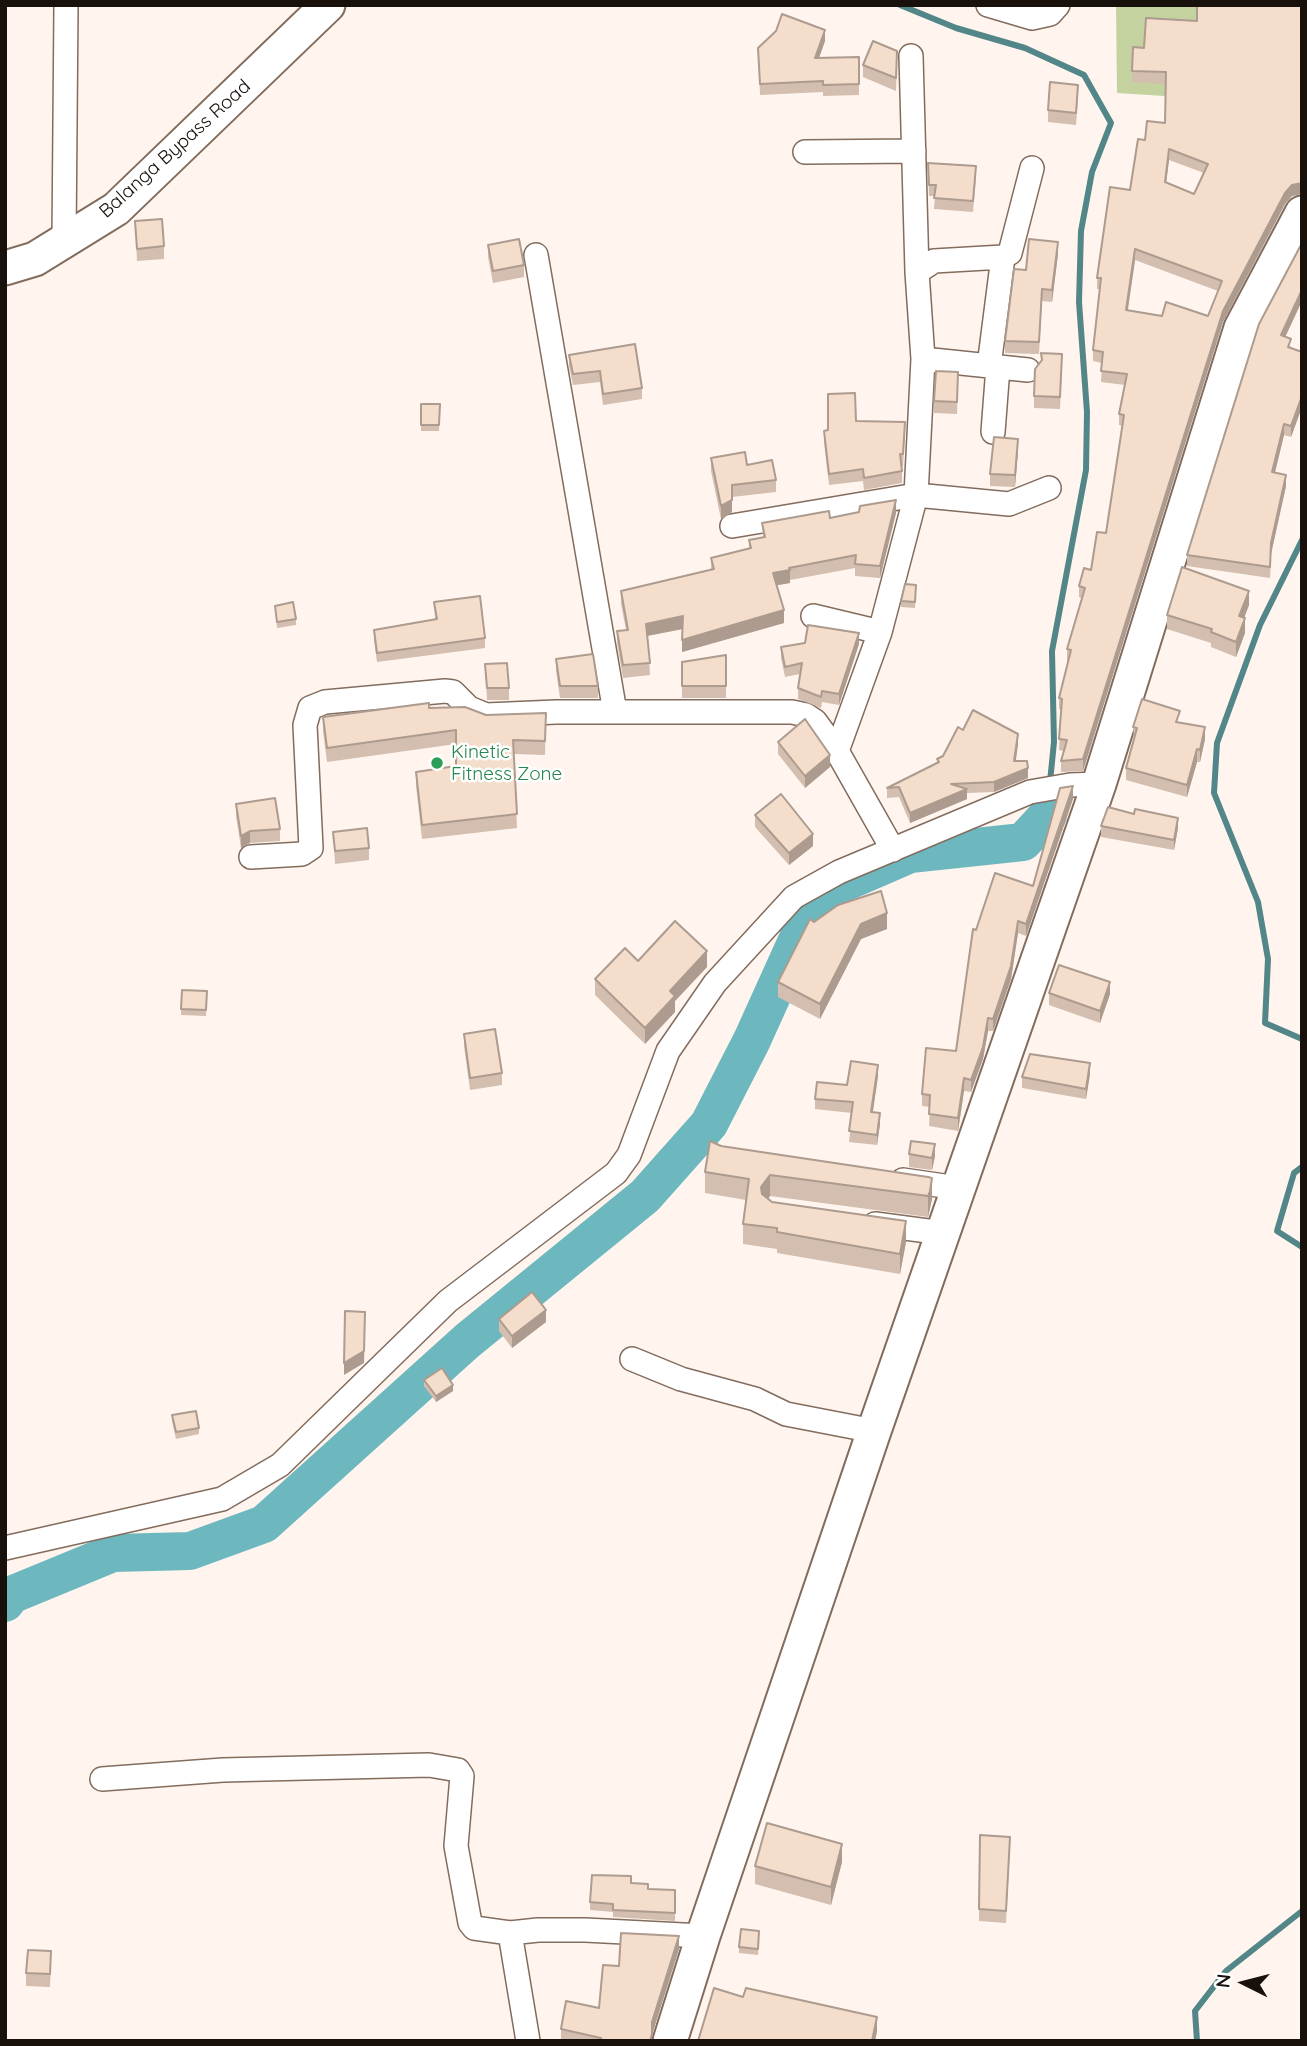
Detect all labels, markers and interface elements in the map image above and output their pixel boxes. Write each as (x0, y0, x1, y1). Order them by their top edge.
street label: Balanga Bypass Road (95, 75, 255, 223)
place label: Kinetic Fitness Zone (451, 741, 562, 785)
marker: Kinetic Fitness Zone (429, 755, 445, 771)
north arrow (1209, 1948, 1279, 2018)
text: N (1210, 1973, 1236, 1989)

